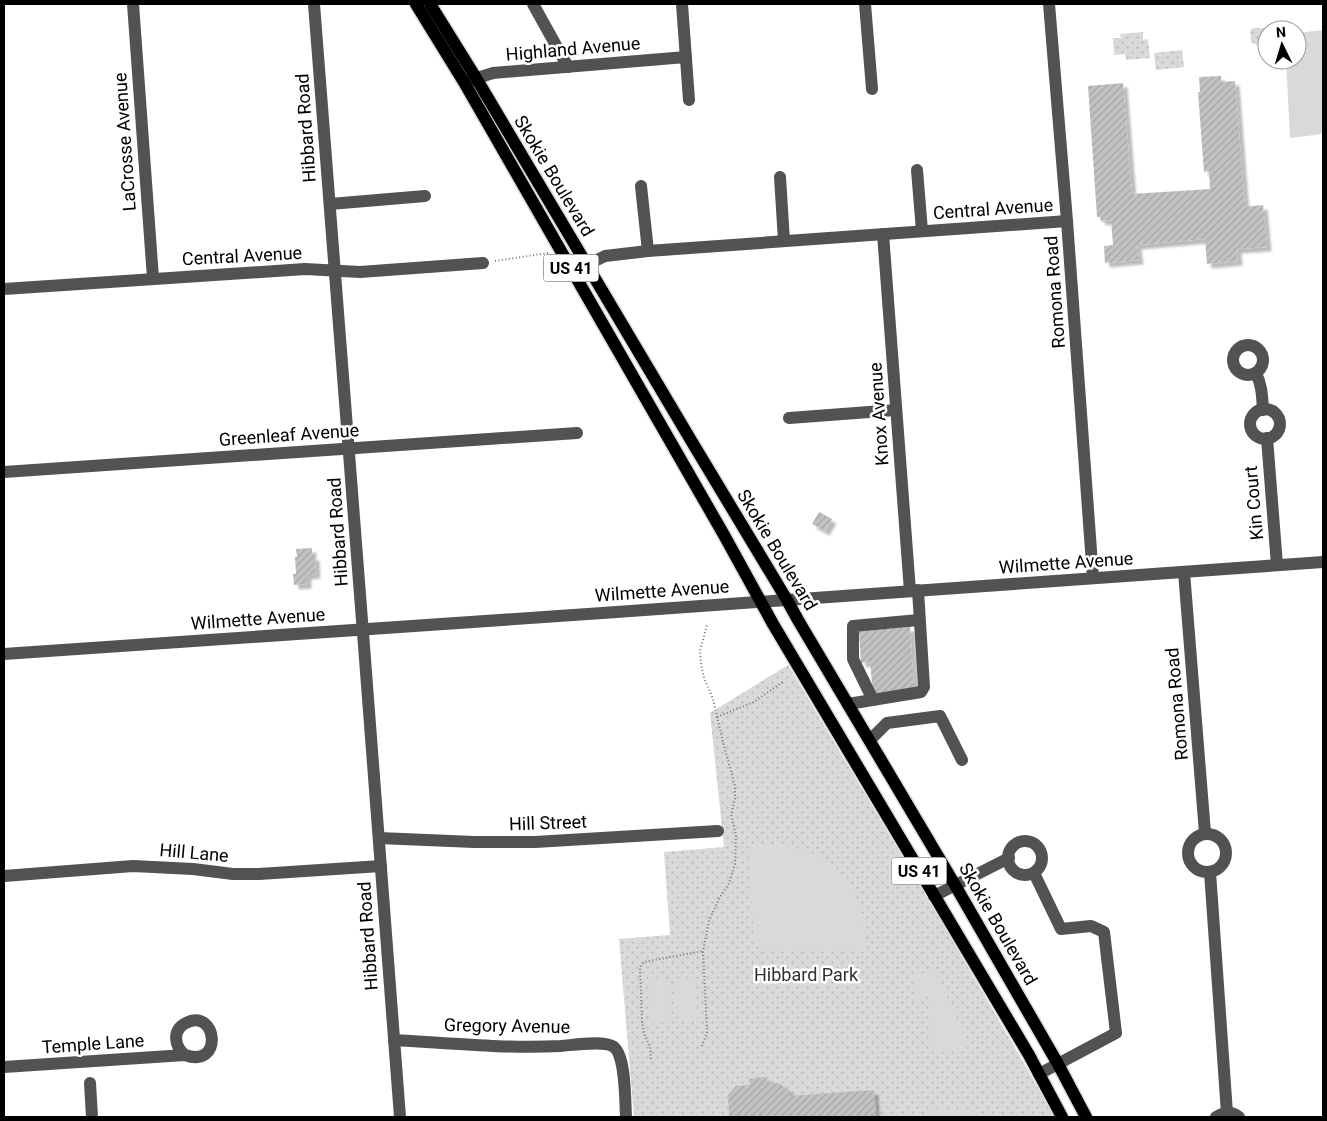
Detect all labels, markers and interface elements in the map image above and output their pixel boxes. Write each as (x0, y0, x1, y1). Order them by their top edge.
north arrow (1257, 20, 1307, 70)
text: N (1275, 24, 1286, 40)
street label: Highland Avenue (505, 32, 641, 65)
street label: LaCrosse Avenue (109, 72, 140, 212)
street label: Hibbard Road (291, 73, 320, 183)
street label: Skokie Boulevard (510, 112, 599, 240)
street label: Central Avenue (932, 194, 1054, 223)
street label: Romona Road (1040, 235, 1069, 349)
street label: Central Avenue (181, 242, 303, 269)
road number: US 41 (544, 254, 598, 282)
street label: Knox Avenue (864, 362, 893, 466)
street label: Greenleaf Avenue (218, 419, 360, 450)
street label: Kin Court (1240, 465, 1267, 541)
street label: Hibbard Road (323, 477, 352, 587)
street label: Skokie Boulevard (733, 486, 822, 614)
street label: Wilmette Avenue (998, 547, 1134, 578)
street label: Wilmette Avenue (594, 575, 730, 606)
street label: Wilmette Avenue (190, 603, 326, 634)
street label: Romona Road (1161, 647, 1192, 761)
street label: Hill Street (509, 811, 587, 834)
street label: Hill Lane (159, 839, 230, 866)
road number: US 41 (892, 858, 946, 884)
street label: Skokie Boulevard (955, 859, 1042, 988)
street label: Hibbard Road (353, 881, 382, 991)
park label: Hibbard Park (754, 964, 859, 985)
street label: Gregory Avenue (444, 1014, 570, 1037)
street label: Temple Lane (41, 1029, 145, 1058)

